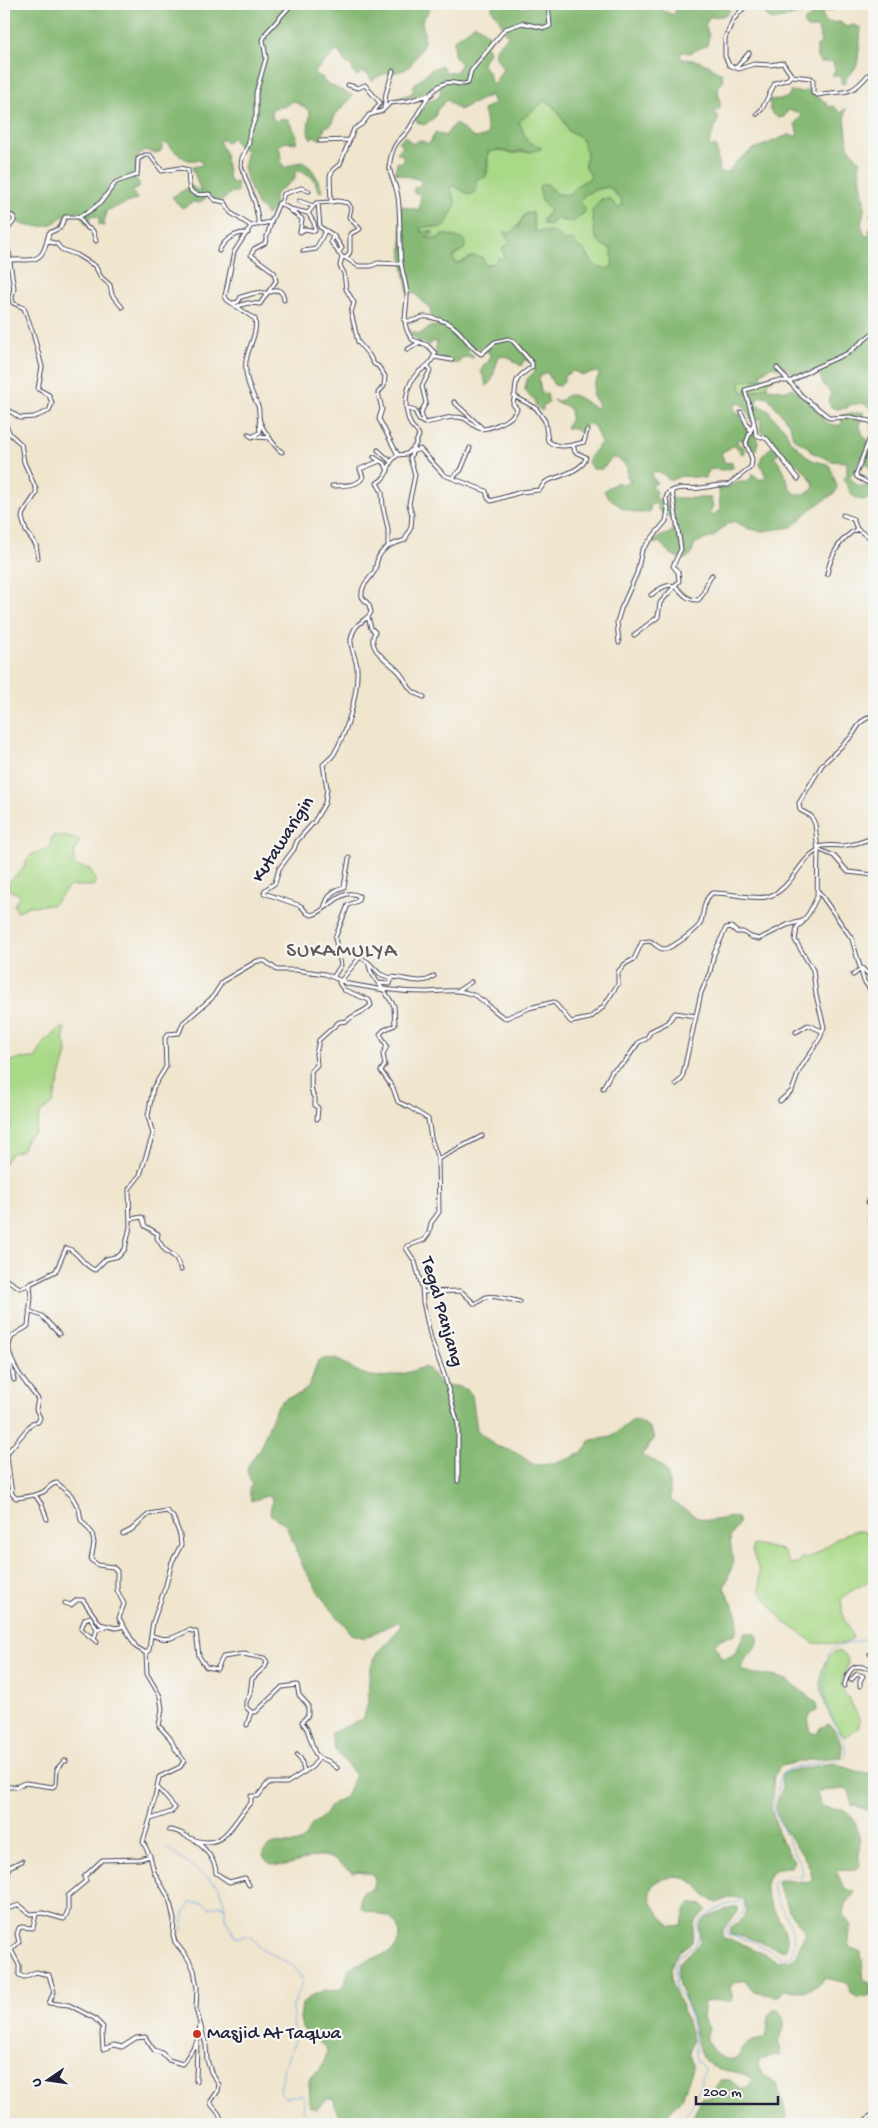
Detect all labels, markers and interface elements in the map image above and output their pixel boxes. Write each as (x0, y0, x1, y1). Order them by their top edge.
street label: Kutawarigin (248, 793, 320, 887)
district label: SUKAMULYA (286, 940, 398, 965)
street label: Tegal Panjang (414, 1253, 468, 1370)
place label: Masjid At Taqwa (207, 2023, 342, 2046)
marker: Masjid At Taqwa (191, 2028, 203, 2040)
north arrow (22, 2056, 72, 2106)
scale bar (696, 2073, 778, 2105)
text: U (29, 2077, 47, 2088)
text: 200 m (703, 2084, 742, 2102)

